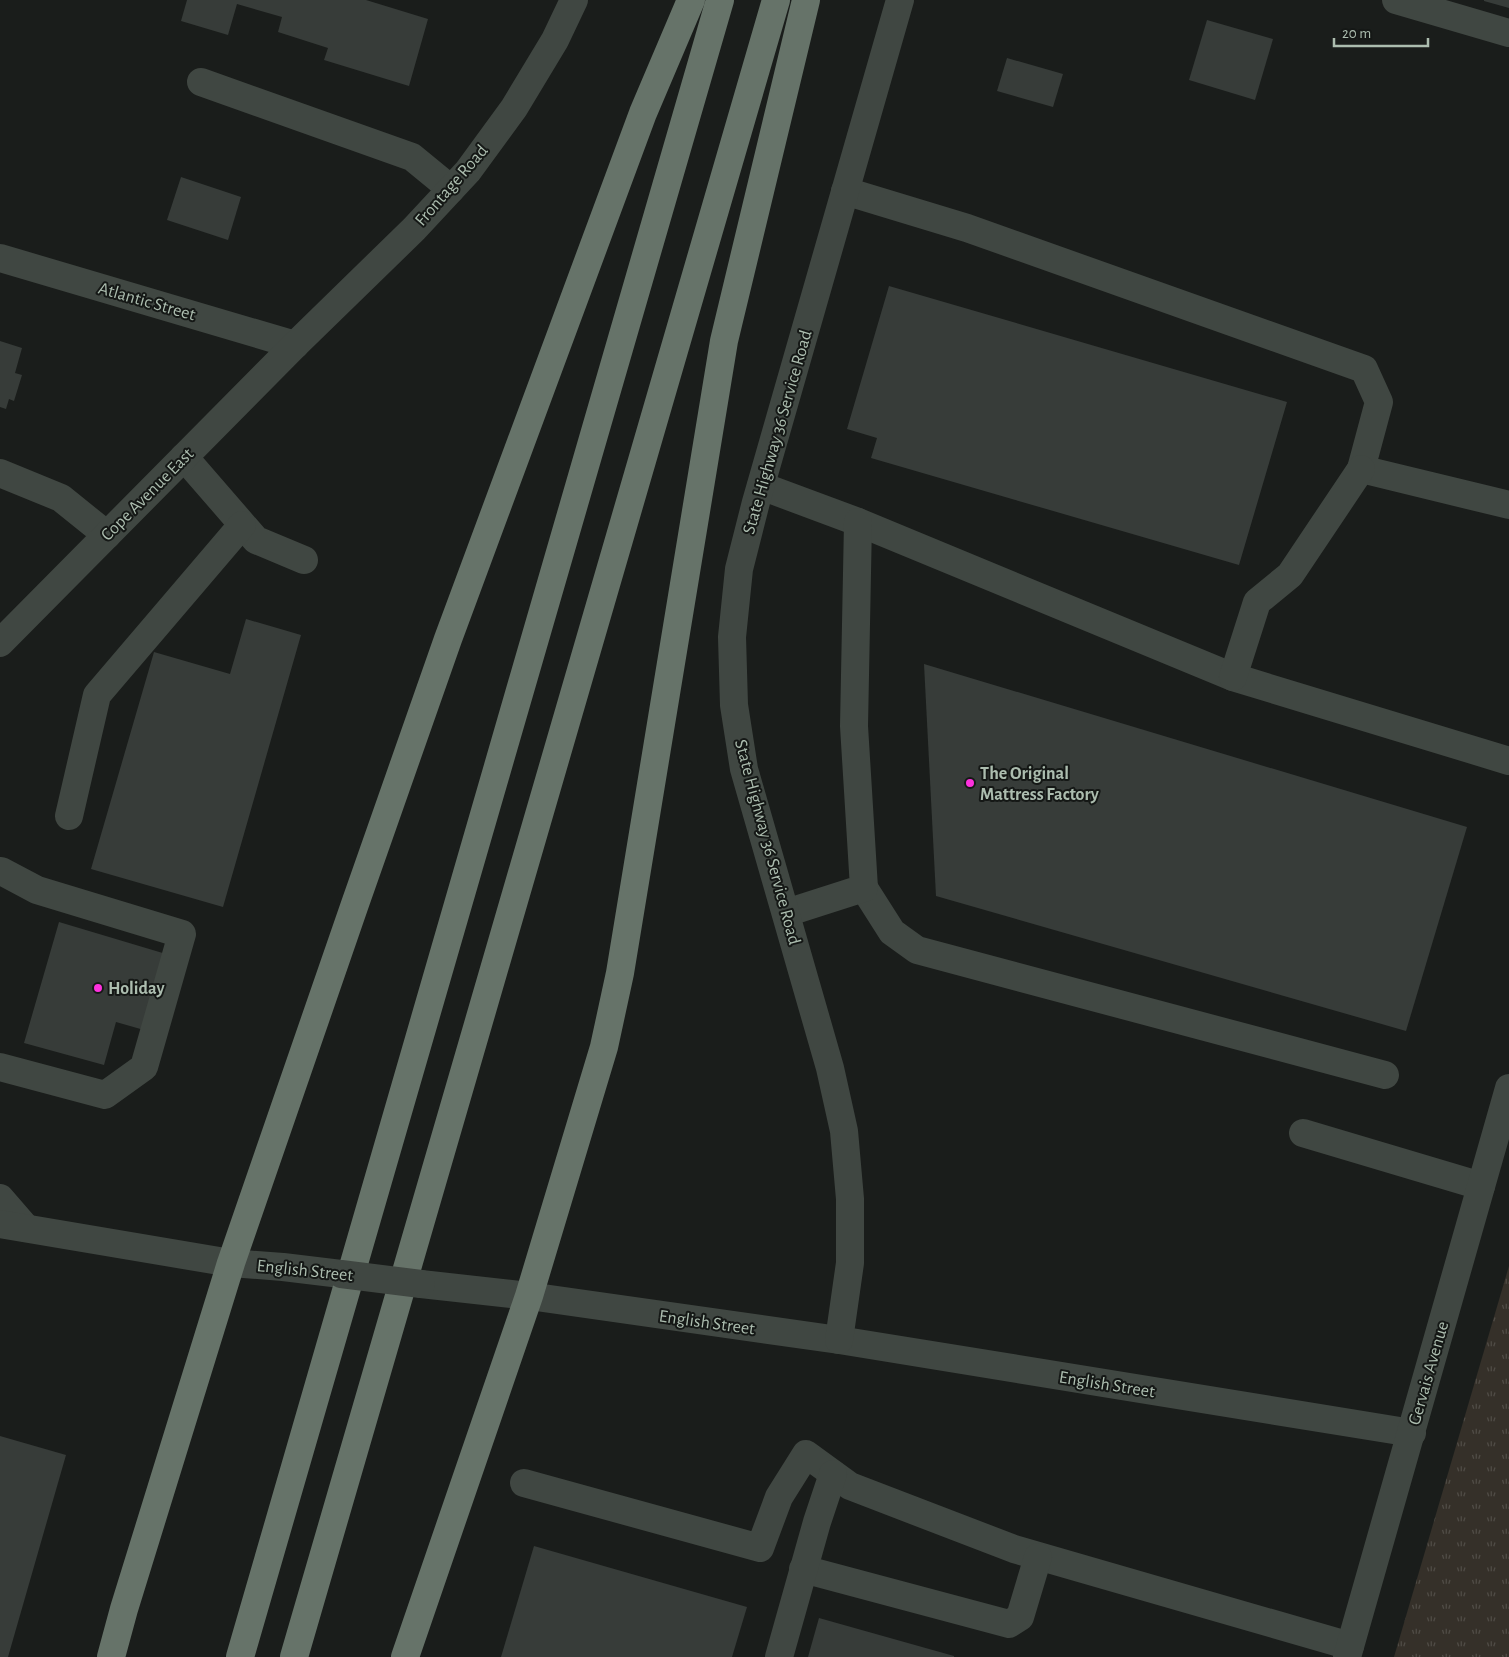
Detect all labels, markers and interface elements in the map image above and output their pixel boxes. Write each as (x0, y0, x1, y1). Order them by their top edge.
scale bar (1334, 15, 1428, 47)
text: 20 m (1342, 26, 1371, 41)
street label: Frontage Road (412, 142, 492, 230)
street label: Atlantic Street (96, 280, 198, 324)
street label: State Highway 36 Service Road (740, 328, 816, 536)
street label: Cope Avenue East (98, 445, 198, 544)
street label: State Highway 36 Service Road (731, 738, 803, 947)
place label: The Original Mattress Factory (980, 765, 1100, 804)
marker: The Original Mattress Factory (964, 777, 976, 789)
place label: Holiday (108, 980, 165, 998)
marker: Holiday (92, 982, 104, 994)
street label: English Street (256, 1257, 354, 1285)
street label: English Street (658, 1307, 756, 1339)
street label: Gervais Avenue (1406, 1319, 1452, 1427)
street label: English Street (1058, 1369, 1156, 1401)

